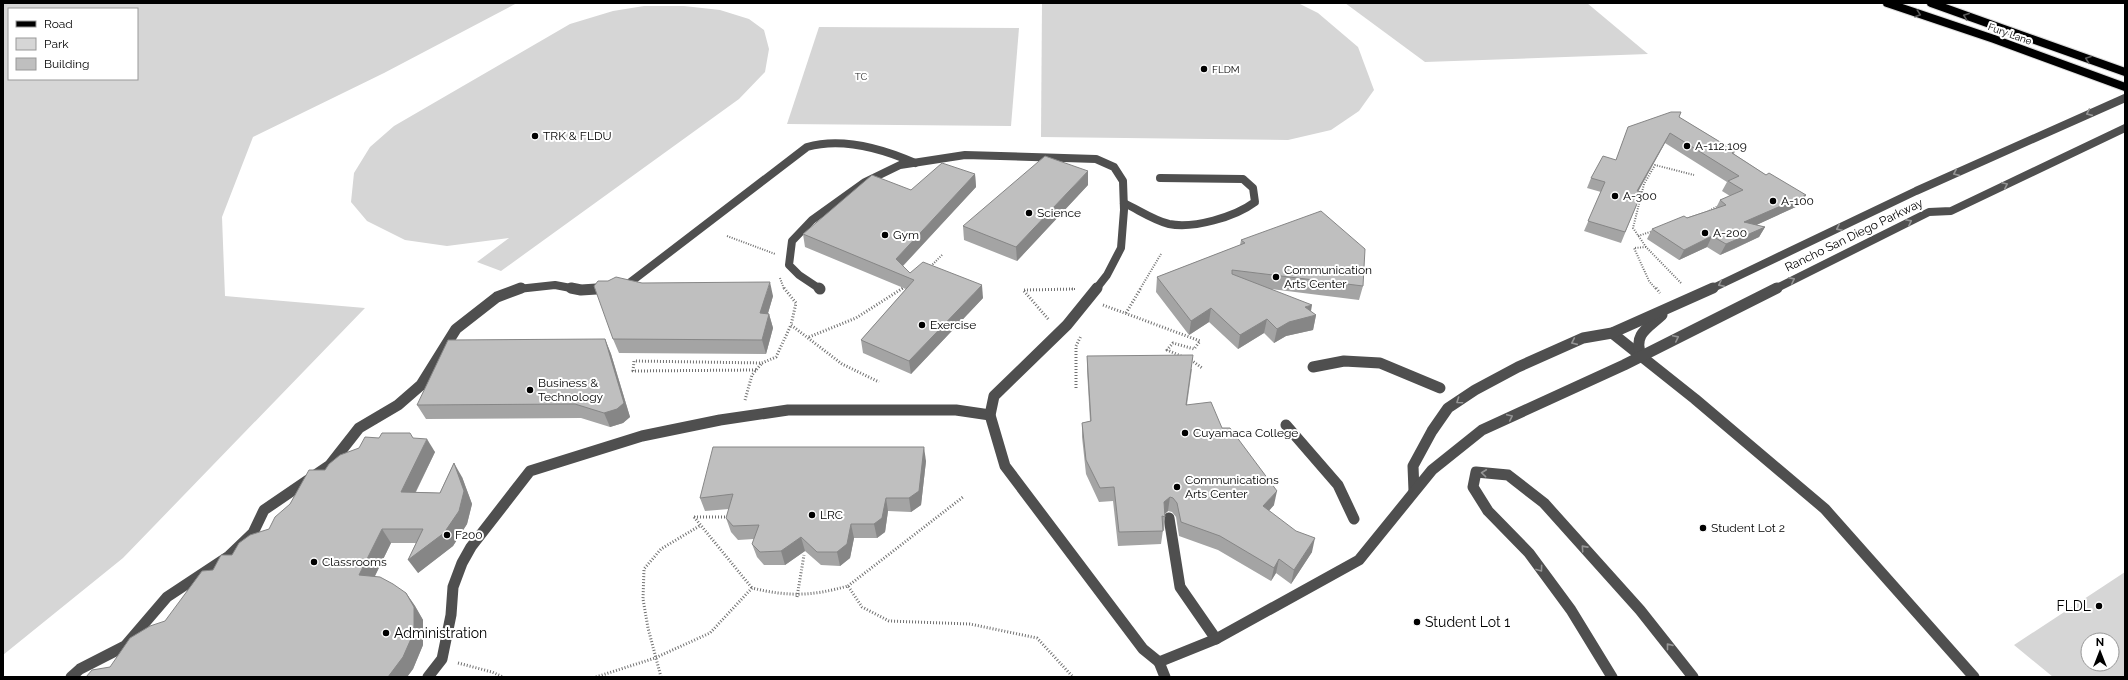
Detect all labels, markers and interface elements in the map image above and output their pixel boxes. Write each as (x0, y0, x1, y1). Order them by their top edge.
legend (8, 8, 138, 80)
one-way arrow (1915, 9, 1922, 17)
one-way arrow (1962, 12, 1969, 20)
text: Road (44, 17, 73, 31)
street label: Fury Lane (1987, 21, 2033, 47)
text: Park (44, 37, 69, 51)
one-way arrow (2085, 56, 2092, 64)
text: Building (44, 57, 90, 71)
marker: FLDM (1199, 64, 1209, 74)
place label: FLDM (1212, 64, 1240, 75)
park label: TC (855, 71, 867, 82)
one-way arrow (2086, 109, 2093, 117)
place label: TRK & FLDU (543, 129, 612, 143)
marker: TRK & FLDU (530, 131, 540, 141)
place label: A-112,109 (1695, 139, 1747, 153)
marker: A-112,109 (1682, 141, 1692, 151)
one-way arrow (1953, 168, 1961, 176)
one-way arrow (2000, 182, 2008, 190)
place label: A-300 (1623, 189, 1657, 203)
marker: A-300 (1610, 191, 1620, 201)
place label: A-100 (1781, 194, 1814, 208)
street label: Rancho San Diego Parkway (1783, 195, 1926, 275)
marker: A-100 (1768, 196, 1778, 206)
place label: Science (1037, 206, 1081, 220)
marker: Science (1024, 208, 1034, 218)
one-way arrow (1904, 219, 1912, 227)
one-way arrow (1835, 223, 1843, 231)
place label: A-200 (1713, 226, 1747, 240)
place label: Gym (893, 228, 919, 242)
marker: A-200 (1700, 228, 1710, 238)
marker: Gym (880, 230, 890, 240)
place label: Communication Arts Center (1284, 263, 1372, 291)
marker: Communication Arts Center (1271, 272, 1281, 282)
one-way arrow (1788, 277, 1795, 284)
one-way arrow (1718, 279, 1726, 287)
place label: Exercise (930, 318, 976, 332)
marker: Exercise (917, 320, 927, 330)
one-way arrow (1672, 335, 1679, 343)
one-way arrow (1571, 337, 1578, 345)
place label: Business & Technology (538, 376, 604, 404)
marker: Business & Technology (525, 385, 535, 395)
one-way arrow (1456, 396, 1463, 403)
one-way arrow (1506, 414, 1514, 422)
place label: Cuyamaca College (1193, 426, 1298, 440)
marker: Cuyamaca College (1180, 428, 1190, 438)
one-way arrow (1481, 469, 1487, 478)
place label: Communications Arts Center (1185, 473, 1279, 501)
marker: Communications Arts Center (1172, 482, 1182, 492)
place label: LRC (820, 508, 843, 522)
marker: LRC (807, 510, 817, 520)
place label: Student Lot 2 (1711, 521, 1785, 535)
marker: Student Lot 2 (1698, 523, 1708, 533)
place label: F200 (455, 528, 483, 542)
marker: F200 (442, 530, 452, 540)
one-way arrow (1582, 545, 1589, 552)
place label: Classrooms (322, 555, 387, 569)
marker: Classrooms (309, 557, 319, 567)
one-way arrow (1536, 564, 1543, 571)
place label: FLDL (2056, 598, 2091, 614)
marker: FLDL (2094, 601, 2104, 611)
place label: Student Lot 1 (1425, 614, 1510, 630)
marker: Student Lot 1 (1412, 617, 1422, 627)
place label: Administration (394, 625, 487, 641)
marker: Administration (381, 628, 391, 638)
north arrow (2080, 632, 2120, 672)
text: N (2096, 636, 2104, 649)
one-way arrow (1667, 643, 1674, 651)

